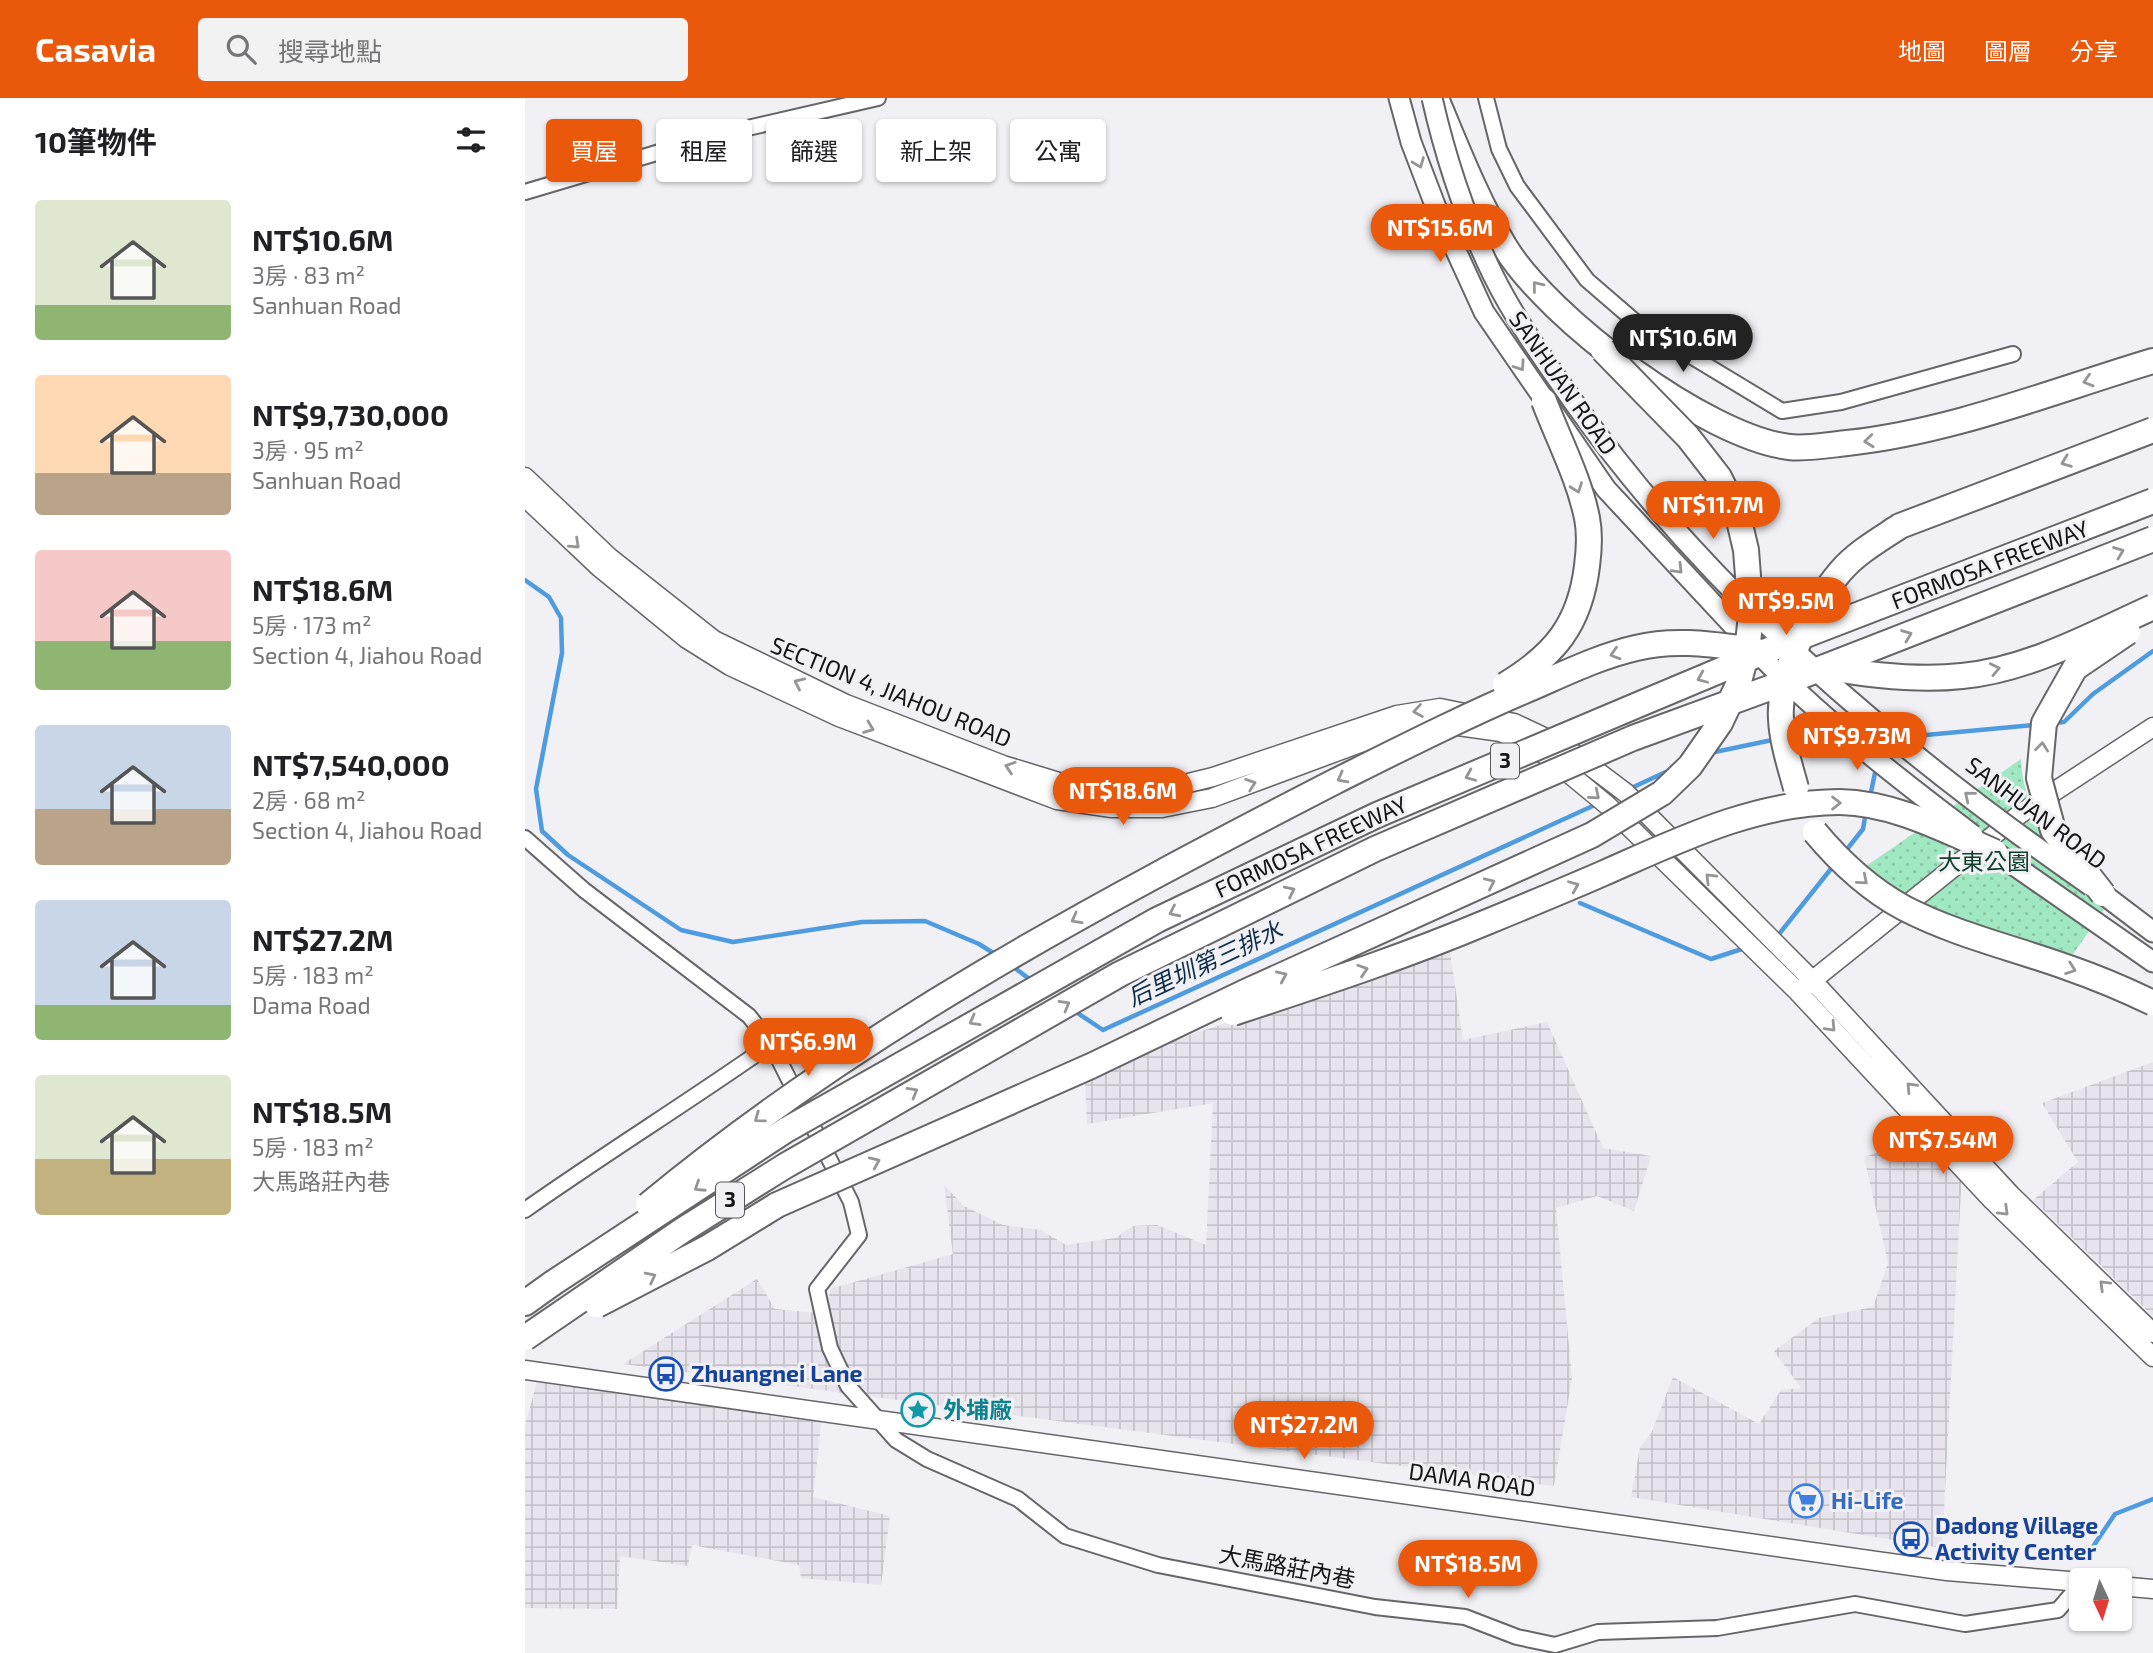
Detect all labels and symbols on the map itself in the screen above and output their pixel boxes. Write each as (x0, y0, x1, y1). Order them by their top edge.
one-way arrow (1411, 157, 1425, 169)
pin: NT$15.6M (1368, 204, 1512, 264)
one-way arrow (1532, 281, 1545, 294)
street label: SANHUAN ROAD (1504, 305, 1624, 460)
pin: NT$10.6M (1611, 314, 1755, 374)
one-way arrow (1512, 358, 1524, 371)
one-way arrow (2082, 372, 2094, 387)
one-way arrow (1863, 433, 1874, 448)
one-way arrow (2061, 454, 2073, 468)
one-way arrow (1569, 481, 1583, 493)
pin: NT$11.7M (1641, 482, 1785, 541)
street label: FORMOSA FREEWAY (1887, 514, 2092, 615)
one-way arrow (567, 536, 580, 549)
one-way arrow (2112, 546, 2124, 560)
one-way arrow (1669, 561, 1682, 574)
pin: NT$9.5M (1721, 578, 1851, 637)
street label: SECTION 4, JIAHOU ROAD (767, 630, 1016, 752)
one-way arrow (1900, 630, 1912, 644)
one-way arrow (1610, 646, 1622, 660)
one-way arrow (1989, 663, 2001, 678)
one-way arrow (1696, 670, 1709, 684)
one-way arrow (793, 677, 806, 691)
one-way arrow (1412, 703, 1424, 718)
pin: NT$9.73M (1785, 712, 1929, 772)
one-way arrow (862, 720, 874, 734)
one-way arrow (2034, 742, 2049, 753)
road number: 3 (1491, 744, 1519, 778)
street label: SANHUAN ROAD (1961, 750, 2112, 874)
one-way arrow (1004, 761, 1016, 775)
pin: NT$18.6M (1051, 768, 1195, 827)
one-way arrow (1464, 768, 1477, 782)
one-way arrow (1337, 770, 1349, 784)
one-way arrow (1244, 778, 1256, 792)
one-way arrow (1586, 787, 1599, 799)
street label: FORMOSA FREEWAY (1210, 789, 1411, 903)
one-way arrow (1965, 792, 1978, 804)
one-way arrow (1831, 795, 1842, 811)
park label: 大東公園 (1938, 847, 2030, 875)
one-way arrow (1855, 872, 1868, 884)
one-way arrow (1706, 874, 1718, 886)
one-way arrow (1483, 877, 1495, 891)
one-way arrow (1568, 880, 1580, 894)
one-way arrow (1283, 885, 1295, 899)
one-way arrow (1169, 903, 1181, 917)
one-way arrow (1071, 911, 1083, 924)
water label: 后里圳第三排水 (1122, 914, 1288, 1011)
one-way arrow (2064, 960, 2076, 974)
one-way arrow (1357, 964, 1369, 978)
one-way arrow (1275, 970, 1287, 984)
one-way arrow (1058, 1000, 1071, 1013)
one-way arrow (969, 1013, 982, 1026)
pin: NT$6.9M (743, 1018, 873, 1078)
one-way arrow (1823, 1019, 1836, 1032)
one-way arrow (1907, 1082, 1919, 1095)
one-way arrow (906, 1087, 919, 1100)
one-way arrow (754, 1110, 767, 1123)
pin: NT$7.54M (1871, 1116, 2015, 1176)
one-way arrow (868, 1156, 880, 1170)
one-way arrow (694, 1179, 707, 1192)
road number: 3 (716, 1182, 744, 1218)
one-way arrow (1995, 1203, 2008, 1216)
one-way arrow (644, 1272, 656, 1285)
one-way arrow (2099, 1281, 2112, 1294)
bus stop icon: Zhuangnei Lane (647, 1355, 685, 1393)
place label: Zhuangnei Lane (691, 1359, 863, 1387)
place icon: 外埔廠 (899, 1391, 937, 1429)
place label: 外埔廠 (943, 1395, 1012, 1423)
pin: NT$27.2M (1232, 1402, 1376, 1461)
street label: DAMA ROAD (1407, 1456, 1537, 1502)
supermarket icon: Hi-Life (1787, 1482, 1825, 1520)
place label: Hi-Life (1831, 1486, 1904, 1514)
place label: Dadong Village Activity Center (1935, 1511, 2098, 1565)
bus stop icon: Dadong Village Activity Center (1892, 1520, 1930, 1558)
street label: 大馬路莊內巷 (1217, 1539, 1358, 1593)
pin: NT$18.5M (1396, 1540, 1540, 1600)
north arrow (2069, 1568, 2131, 1631)

